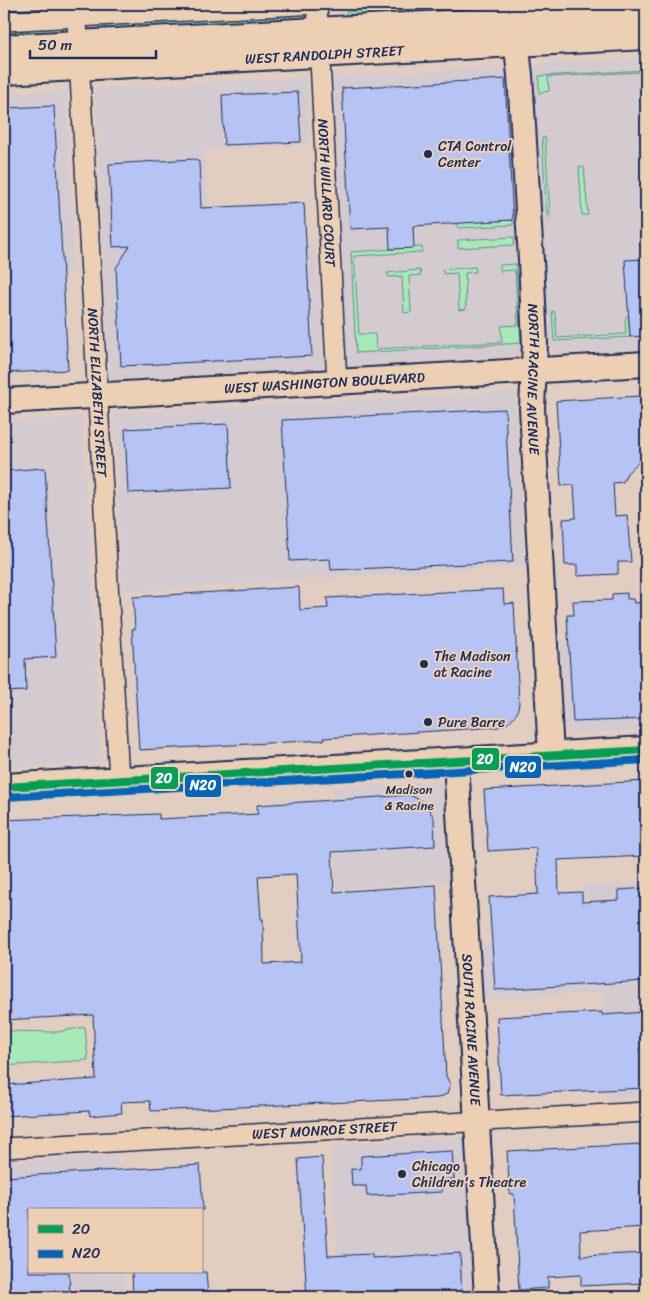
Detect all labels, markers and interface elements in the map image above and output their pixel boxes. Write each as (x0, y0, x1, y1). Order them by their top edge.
scale bar (30, 28, 156, 60)
text: 50 m (38, 32, 73, 58)
street label: WEST RANDOLPH STREET (244, 38, 406, 71)
street label: NORTH WILLARD COURT (311, 118, 343, 268)
place label: CTA Control Center (438, 134, 512, 175)
marker: CTA Control Center (422, 148, 434, 160)
street label: NORTH RACINE AVENUE (519, 303, 548, 457)
street label: NORTH ELIZABETH STREET (80, 307, 115, 479)
street label: WEST WASHINGTON BOULEVARD (223, 364, 426, 401)
place label: The Madison at Racine (434, 644, 511, 685)
marker: The Madison at Racine (418, 658, 430, 670)
place label: Pure Barre (438, 710, 505, 735)
marker: Pure Barre (422, 716, 434, 728)
line badge: 20 (471, 747, 500, 771)
text: 20 (476, 747, 494, 772)
line badge: N20 (504, 755, 542, 779)
text: N20 (509, 755, 536, 780)
line badge: 20 (150, 766, 179, 790)
text: 20 (155, 766, 173, 791)
marker: Madison & Racine (404, 769, 414, 779)
text: N20 (189, 773, 216, 798)
line badge: N20 (184, 774, 222, 798)
place label: Madison & Racine (384, 778, 434, 817)
street label: SOUTH RACINE AVENUE (455, 953, 488, 1107)
street label: WEST MONROE STREET (251, 1113, 399, 1147)
place label: Chicago Children's Theatre (412, 1154, 527, 1195)
marker: Chicago Children's Theatre (396, 1168, 408, 1180)
legend (28, 1208, 202, 1274)
text: 20 (72, 1216, 90, 1242)
text: N20 (72, 1240, 101, 1266)

